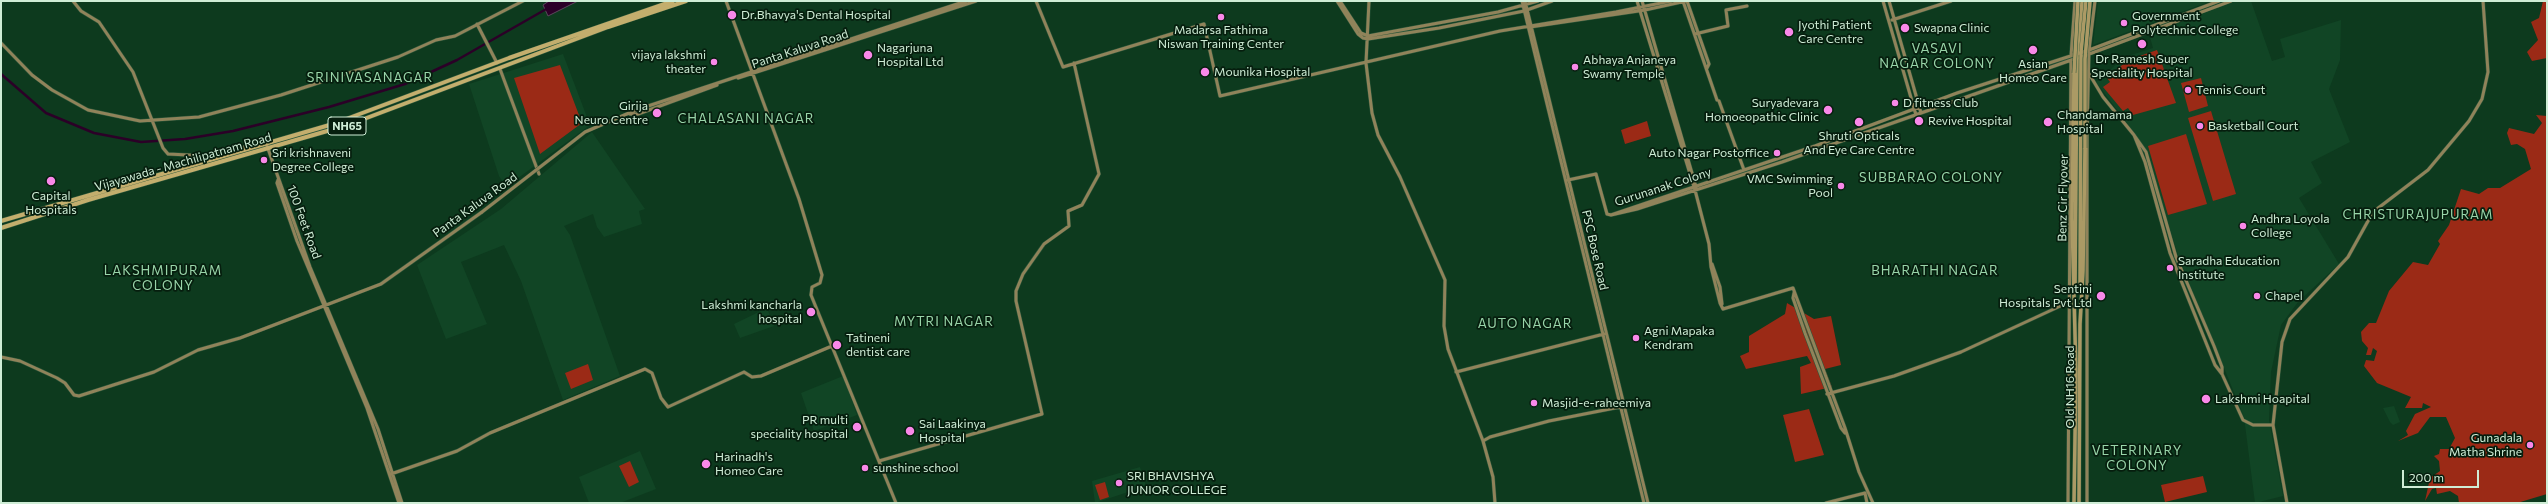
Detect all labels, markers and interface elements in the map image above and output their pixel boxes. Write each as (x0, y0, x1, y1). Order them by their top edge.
place label: Dr.Bhavya's Dental Hospital (741, 8, 891, 22)
marker: Dr.Bhavya's Dental Hospital (726, 9, 738, 21)
place label: Government Polytechnic College (2132, 9, 2238, 37)
marker: Madarsa Fathima Niswan Training Center (1216, 12, 1226, 22)
place label: Jyothi Patient Care Centre (1798, 18, 1872, 46)
marker: Government Polytechnic College (2119, 18, 2129, 28)
place label: Swapna Clinic (1914, 21, 1989, 35)
marker: Swapna Clinic (1899, 22, 1911, 34)
place label: Madarsa Fathima Niswan Training Center (1158, 23, 1284, 51)
marker: Jyothi Patient Care Centre (1783, 26, 1795, 38)
street label: Panta Kaluva Road (750, 27, 850, 71)
marker: Dr Ramesh Super Speciality Hospital (2136, 38, 2148, 50)
place label: Nagarjuna Hospital Ltd (877, 41, 944, 69)
district label: VASAVI NAGAR COLONY (1879, 41, 1995, 72)
marker: Asian Homeo Care (2027, 44, 2039, 56)
place label: vijaya lakshmi theater (631, 48, 706, 76)
marker: Nagarjuna Hospital Ltd (862, 49, 874, 61)
place label: Dr Ramesh Super Speciality Hospital (2091, 52, 2193, 80)
place label: Abhaya Anjaneya Swamy Temple (1583, 53, 1676, 81)
marker: vijaya lakshmi theater (709, 57, 719, 67)
place label: Asian Homeo Care (1999, 57, 2067, 85)
marker: Abhaya Anjaneya Swamy Temple (1570, 62, 1580, 72)
place label: Mounika Hospital (1214, 65, 1310, 79)
marker: Mounika Hospital (1199, 66, 1211, 78)
district label: SRINIVASANAGAR (307, 70, 433, 86)
place label: Tennis Court (2196, 83, 2265, 97)
marker: Tennis Court (2183, 85, 2193, 95)
place label: Suryadevara Homoeopathic Clinic (1705, 96, 1819, 124)
place label: D fitness Club (1903, 96, 1978, 110)
marker: D fitness Club (1890, 98, 1900, 108)
place label: Girija Neuro Centre (575, 99, 648, 127)
marker: Suryadevara Homoeopathic Clinic (1822, 104, 1834, 116)
marker: Girija Neuro Centre (651, 107, 663, 119)
place label: Chandamama Hospital (2057, 108, 2132, 136)
district label: CHALASANI NAGAR (677, 111, 815, 127)
place label: Revive Hospital (1928, 114, 2012, 128)
marker: Revive Hospital (1913, 115, 1925, 127)
marker: Shruti Opticals And Eye Care Centre (1853, 116, 1865, 128)
marker: Chandamama Hospital (2042, 116, 2054, 128)
road number: NH65 (328, 117, 366, 135)
place label: Basketball Court (2208, 119, 2298, 133)
marker: Basketball Court (2195, 121, 2205, 131)
place label: Shruti Opticals And Eye Care Centre (1804, 129, 1914, 157)
street label: Vijayawada - Machilipatnam Road (93, 130, 273, 194)
place label: Sri krishnaveni Degree College (272, 146, 354, 174)
place label: Auto Nagar Postoffice (1648, 146, 1769, 160)
marker: Auto Nagar Postoffice (1772, 148, 1782, 158)
street label: Benz Cir Flyover (2055, 154, 2071, 242)
marker: Sri krishnaveni Degree College (259, 155, 269, 165)
street label: Gurunanak Colony (1613, 165, 1713, 209)
street label: Panta Kaluva Road (430, 170, 520, 240)
district label: SUBBARAO COLONY (1859, 170, 2003, 186)
place label: VMC Swimming Pool (1747, 172, 1833, 200)
marker: Capital Hospitals (45, 175, 57, 187)
marker: VMC Swimming Pool (1836, 181, 1846, 191)
street label: 100 Feet Road (284, 183, 324, 261)
place label: Capital Hospitals (25, 189, 77, 217)
district label: CHRISTURAJUPURAM (2342, 207, 2494, 223)
street label: PSC Bose Road (1579, 208, 1611, 292)
place label: Andhra Loyola College (2251, 212, 2330, 240)
marker: Andhra Loyola College (2238, 221, 2248, 231)
place label: Saradha Education Institute (2178, 254, 2280, 282)
district label: LAKSHMIPURAM COLONY (104, 263, 222, 294)
district label: BHARATHI NAGAR (1871, 263, 1999, 279)
marker: Saradha Education Institute (2165, 263, 2175, 273)
place label: Sentini Hospitals Pvt Ltd (1999, 282, 2092, 310)
place label: Chapel (2265, 289, 2303, 303)
marker: Sentini Hospitals Pvt Ltd (2095, 290, 2107, 302)
marker: Chapel (2252, 291, 2262, 301)
place label: Lakshmi kancharla hospital (701, 298, 802, 326)
marker: Lakshmi kancharla hospital (805, 306, 817, 318)
district label: MYTRI NAGAR (894, 314, 994, 330)
district label: AUTO NAGAR (1478, 316, 1572, 332)
place label: Agni Mapaka Kendram (1644, 324, 1715, 352)
place label: Tatineni dentist care (846, 331, 910, 359)
marker: Agni Mapaka Kendram (1631, 333, 1641, 343)
marker: Tatineni dentist care (831, 339, 843, 351)
street label: Old NH16 Road (2063, 346, 2077, 428)
place label: Lakshmi Hoapital (2215, 392, 2310, 406)
marker: Lakshmi Hoapital (2200, 393, 2212, 405)
place label: Masjid-e-raheemiya (1542, 396, 1651, 410)
marker: Masjid-e-raheemiya (1529, 398, 1539, 408)
place label: PR multi speciality hospital (750, 413, 848, 441)
place label: Sai Laakinya Hospital (919, 417, 986, 445)
marker: PR multi speciality hospital (851, 421, 863, 433)
marker: Sai Laakinya Hospital (904, 425, 916, 437)
place label: Gunadala Matha Shrine (2449, 431, 2522, 459)
marker: Gunadala Matha Shrine (2525, 440, 2535, 450)
district label: VETERINARY COLONY (2092, 443, 2182, 474)
place label: Harinadh's Homeo Care (715, 450, 783, 478)
marker: Harinadh's Homeo Care (700, 458, 712, 470)
place label: sunshine school (873, 461, 959, 475)
scale bar (2404, 462, 2481, 488)
marker: sunshine school (860, 463, 870, 473)
place label: SRI BHAVISHYA JUNIOR COLLEGE (1127, 469, 1227, 497)
text: 200 m (2409, 470, 2444, 484)
marker: SRI BHAVISHYA JUNIOR COLLEGE (1114, 478, 1124, 488)

